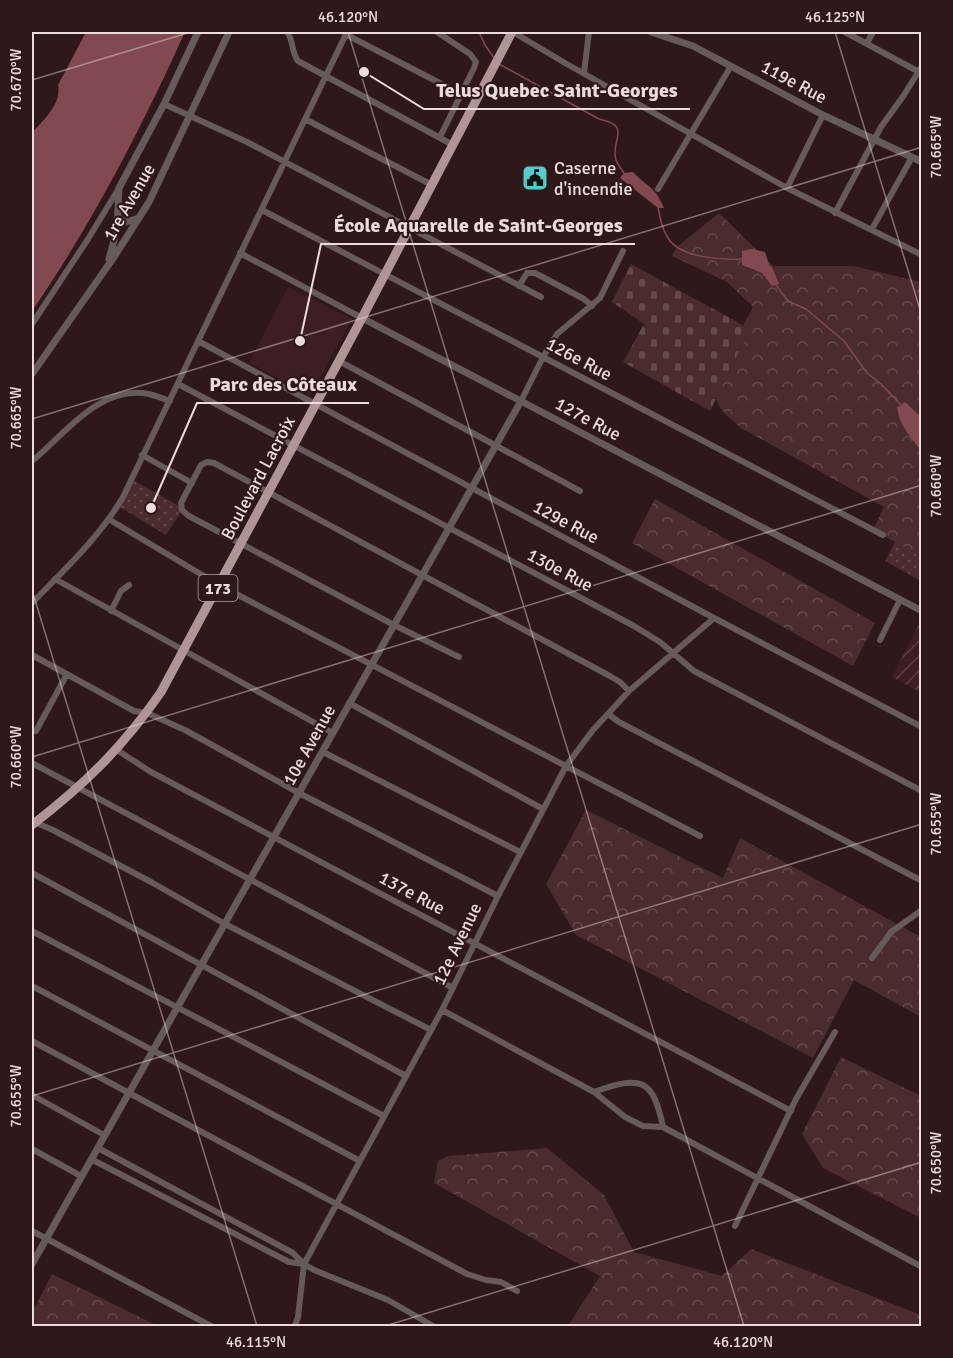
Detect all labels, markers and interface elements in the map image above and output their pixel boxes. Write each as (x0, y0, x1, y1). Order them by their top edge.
text: 46.120°N (318, 8, 378, 26)
text: 46.125°N (805, 8, 865, 26)
text: 70.670°W (7, 48, 25, 111)
street label: 119e Rue (757, 56, 831, 108)
callout: Telus Quebec Saint-Georges (424, 71, 690, 109)
text: Telus Quebec Saint-Georges (436, 78, 678, 103)
text: 70.665°W (927, 115, 945, 178)
place label: Caserne d'incendie (554, 157, 633, 200)
street label: 1re Avenue (98, 160, 160, 244)
public building icon: Caserne d'incendie (520, 163, 550, 193)
callout: École Aquarelle de Saint-Georges (321, 206, 635, 244)
text: École Aquarelle de Saint-Georges (333, 213, 623, 238)
street label: 126e Rue (542, 333, 616, 385)
callout: Parc des Côteaux (197, 365, 369, 403)
text: Parc des Côteaux (209, 372, 357, 397)
text: 70.665°W (7, 386, 25, 449)
street label: 127e Rue (551, 393, 625, 445)
street label: Boulevard Lacroix (216, 412, 300, 544)
text: 70.660°W (927, 454, 945, 517)
street label: 129e Rue (529, 496, 603, 548)
street label: 130e Rue (523, 544, 597, 596)
road number: 173 (198, 575, 238, 601)
street label: 10e Avenue (278, 701, 340, 789)
text: 70.660°W (7, 725, 25, 788)
text: 70.655°W (927, 792, 945, 855)
street label: 137e Rue (375, 867, 449, 919)
street label: 12e Avenue (428, 899, 486, 989)
text: 70.655°W (7, 1064, 25, 1127)
text: 70.650°W (927, 1131, 945, 1194)
text: 46.115°N (226, 1333, 286, 1351)
text: 46.120°N (713, 1333, 773, 1351)

